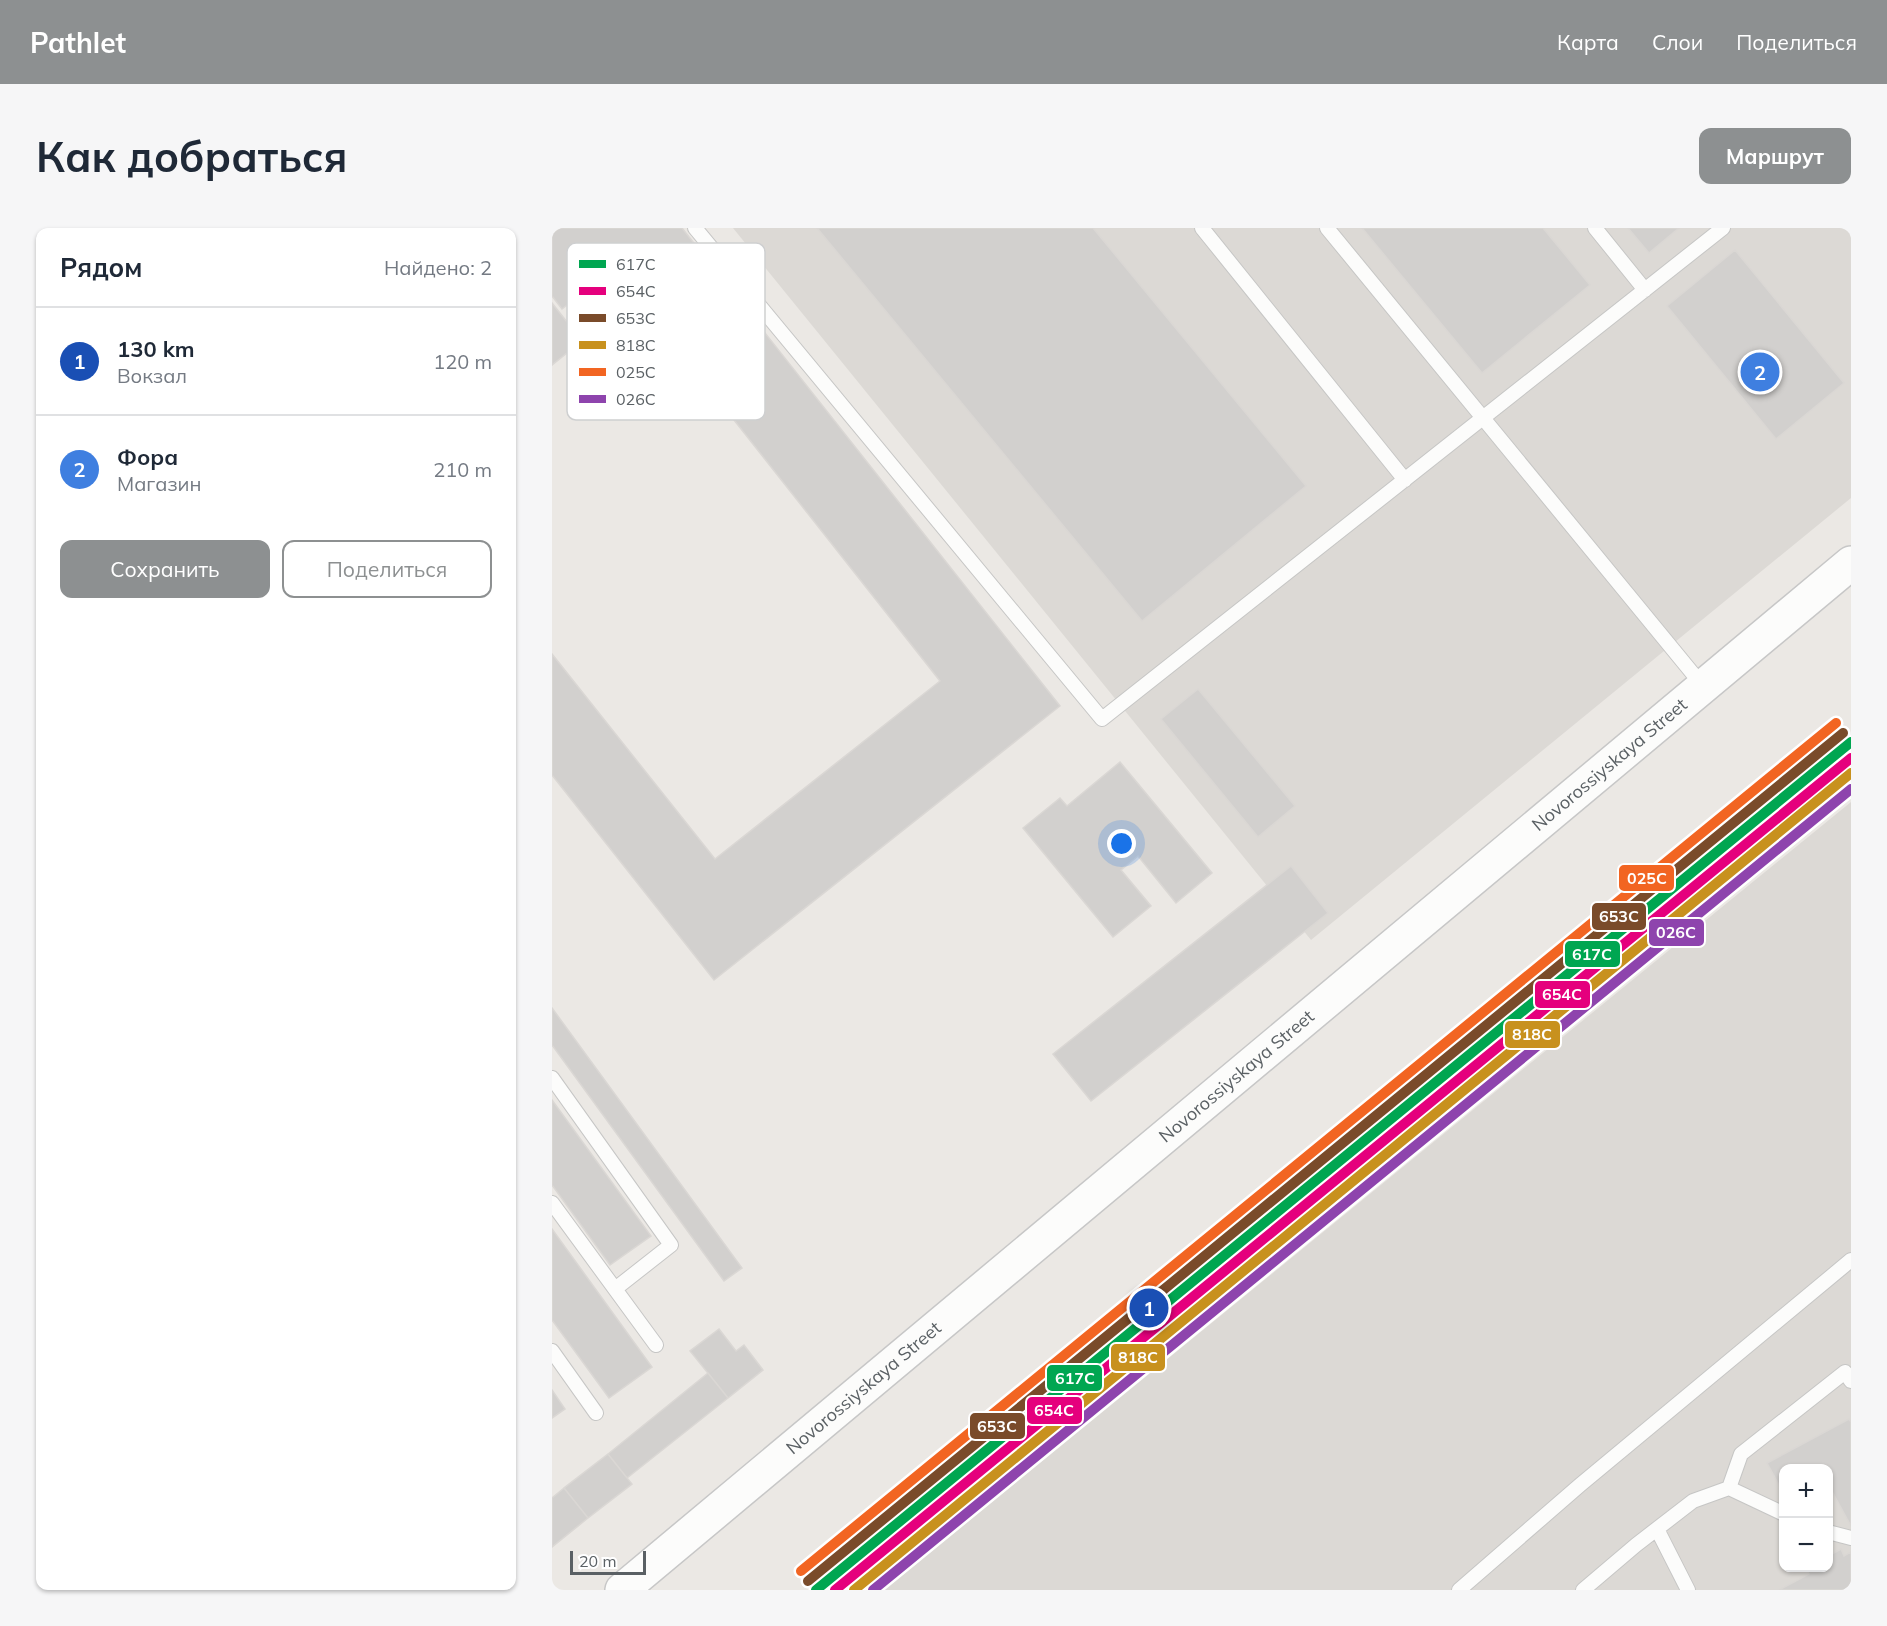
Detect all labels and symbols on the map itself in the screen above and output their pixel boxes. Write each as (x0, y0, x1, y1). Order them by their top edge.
legend (567, 243, 765, 420)
text: 617C (616, 254, 656, 274)
text: 654С (616, 281, 656, 301)
text: 653С (616, 308, 656, 328)
text: 818С (616, 335, 656, 355)
pin: 2 (1740, 350, 1780, 394)
text: 025С (616, 362, 656, 382)
text: 026С (616, 389, 656, 409)
street label: Novorossiyskaya Street (1527, 693, 1692, 836)
your location (1107, 829, 1136, 858)
line badge: 025С (1618, 864, 1675, 892)
text: 025С (1627, 868, 1667, 888)
line badge: 653С (1591, 902, 1647, 931)
text: 653С (1599, 906, 1639, 926)
line badge: 026С (1648, 918, 1705, 947)
text: 026С (1656, 922, 1696, 942)
line badge: 617C (1564, 940, 1621, 968)
text: 617C (1572, 944, 1612, 964)
line badge: 654С (1534, 980, 1591, 1009)
text: 654С (1542, 984, 1582, 1004)
street label: Novorossiyskaya Street (1154, 1005, 1319, 1147)
line badge: 818С (1504, 1020, 1561, 1049)
text: 818С (1512, 1024, 1552, 1044)
pin: 1 (1130, 1286, 1168, 1330)
street label: Novorossiyskaya Street (781, 1316, 946, 1459)
line badge: 818С (1110, 1343, 1166, 1372)
text: 818С (1118, 1347, 1158, 1367)
line badge: 617C (1046, 1364, 1103, 1392)
text: 617C (1055, 1368, 1095, 1388)
line badge: 654С (1026, 1396, 1083, 1425)
text: 654С (1034, 1400, 1074, 1420)
line badge: 653С (969, 1412, 1026, 1440)
text: 653С (977, 1416, 1017, 1436)
scale bar (570, 1548, 646, 1576)

